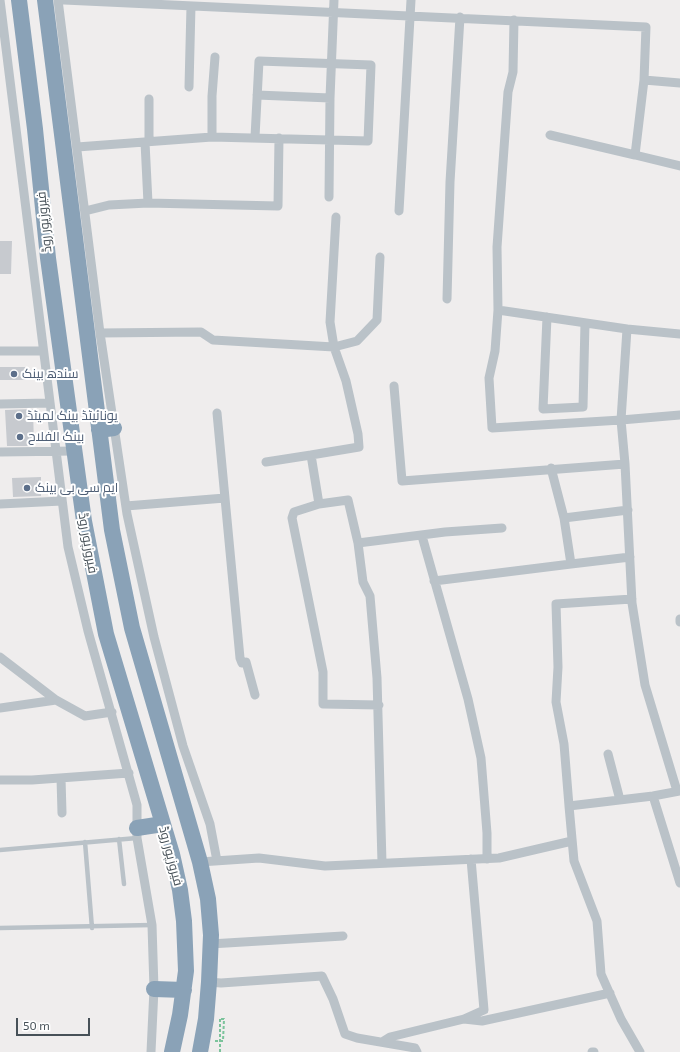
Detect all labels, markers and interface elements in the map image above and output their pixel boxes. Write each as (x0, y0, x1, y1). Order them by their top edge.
street label: فیروزپور روڈ (33, 191, 55, 253)
place label: سندھ بینک (22, 366, 78, 382)
marker: سندھ بینک (9, 369, 19, 379)
place label: یونائیٹڈ بینک لمیٹڈ (27, 408, 118, 424)
marker: یونائیٹڈ بینک لمیٹڈ (14, 411, 24, 421)
place label: بینک الفلاح (28, 429, 84, 445)
marker: بینک الفلاح (15, 432, 25, 442)
place label: ایم سی بی بینک (35, 480, 118, 496)
marker: ایم سی بی بینک (22, 483, 32, 493)
street label: فیروزپور روڈ (75, 511, 101, 575)
street label: فیروزپور روڈ (156, 824, 186, 888)
scale bar (18, 1010, 92, 1036)
text: 50 m (23, 1018, 50, 1032)

